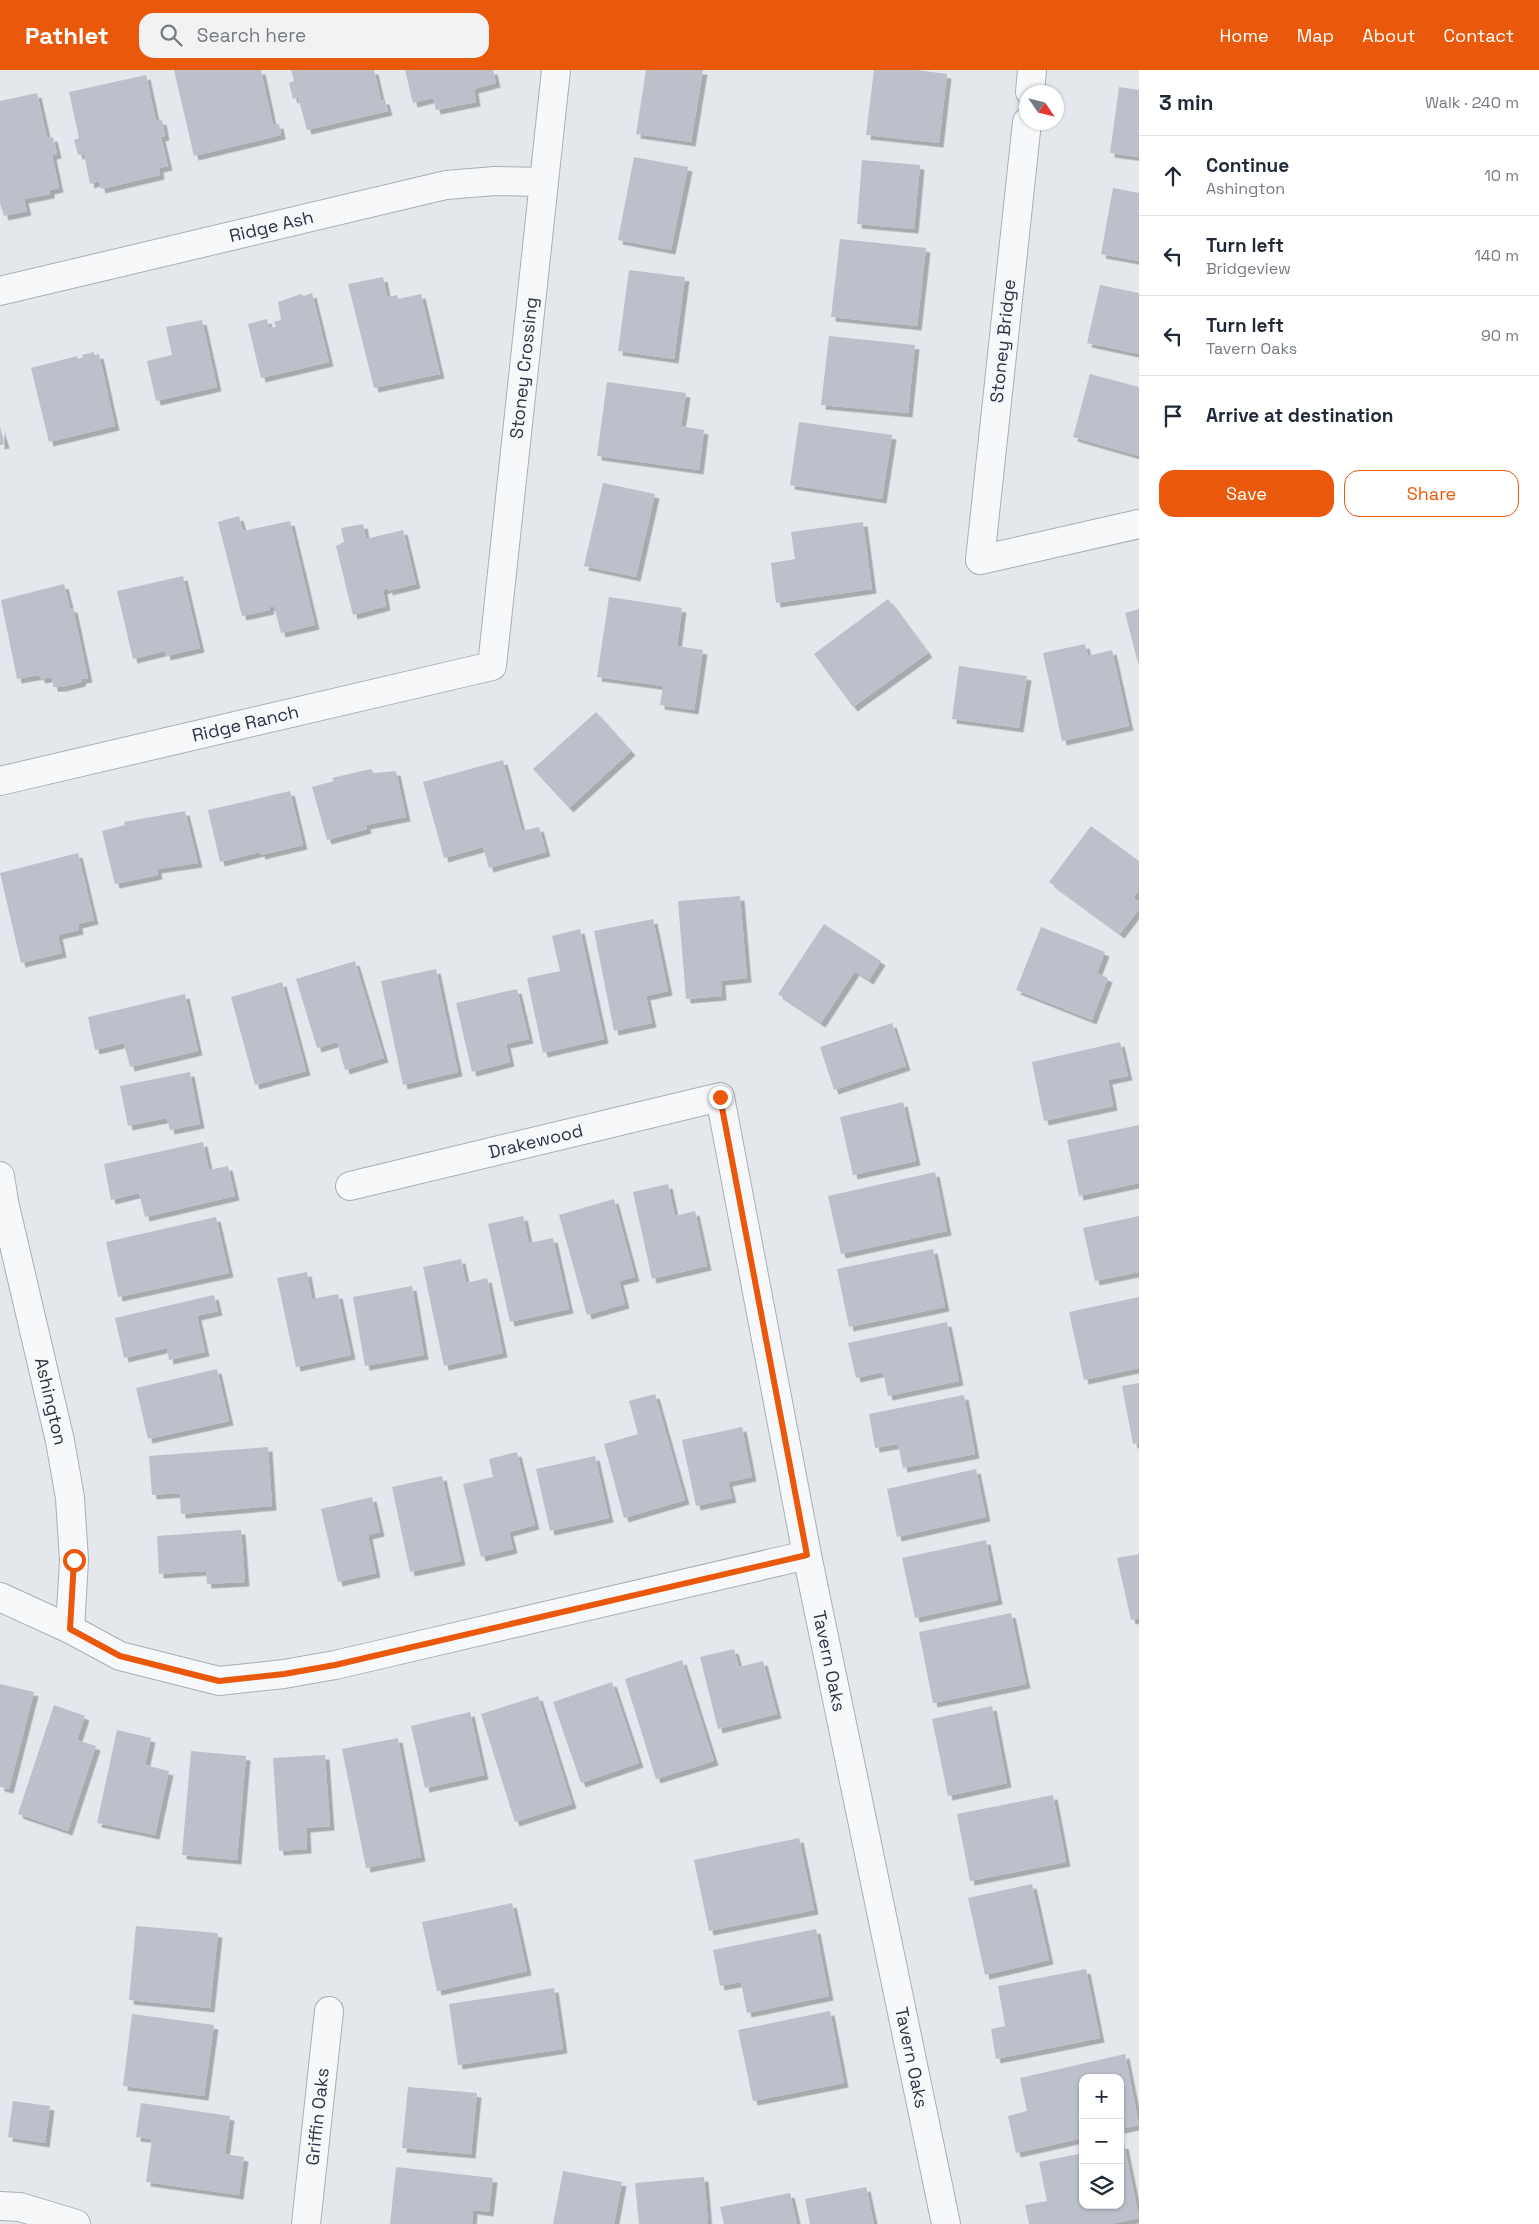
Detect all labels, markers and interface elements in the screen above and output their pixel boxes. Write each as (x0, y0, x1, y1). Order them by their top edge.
search box (139, 13, 489, 58)
text: Pathlet (25, 20, 109, 51)
icon: search (157, 21, 185, 49)
text: Search here (197, 23, 306, 48)
text: Home (1220, 24, 1269, 47)
text: Map (1297, 24, 1334, 47)
text: About (1362, 24, 1416, 47)
text: Contact (1444, 24, 1514, 47)
north arrow (1019, 85, 1064, 130)
text: 3 min (1159, 89, 1214, 116)
text: Walk · 240 m (1425, 92, 1519, 113)
text: Continue (1206, 153, 1289, 178)
icon: ahead (1159, 162, 1187, 190)
text: 10 m (1484, 165, 1519, 186)
text: Ashington (1206, 178, 1285, 199)
street label: Ridge Ash (227, 205, 316, 247)
text: Turn left (1206, 233, 1284, 258)
icon: left (1159, 242, 1187, 270)
text: 140 m (1474, 245, 1519, 266)
text: Bridgeview (1206, 258, 1291, 279)
street label: Stoney Bridge (985, 278, 1020, 404)
street label: Stoney Crossing (504, 296, 543, 440)
text: Turn left (1206, 313, 1284, 338)
icon: left (1159, 322, 1187, 350)
text: 90 m (1481, 325, 1519, 346)
text: Tavern Oaks (1206, 338, 1297, 359)
icon: arrive (1159, 402, 1187, 430)
text: Arrive at destination (1206, 403, 1394, 428)
button: Save (1159, 470, 1334, 517)
button: Share (1344, 470, 1519, 517)
street label: Ridge Ranch (190, 700, 301, 747)
route end (709, 1086, 732, 1109)
street label: Drakewood (486, 1118, 585, 1163)
street label: Ashington (30, 1355, 73, 1447)
route start (63, 1549, 86, 1572)
street label: Tavern Oaks (808, 1608, 851, 1714)
street label: Tavern Oaks (890, 2005, 934, 2110)
street label: Griffin Oaks (300, 2067, 334, 2166)
map controls (1079, 2074, 1124, 2209)
button: + (1079, 2074, 1124, 2119)
button: − (1079, 2119, 1124, 2164)
button: layers (1079, 2164, 1124, 2209)

